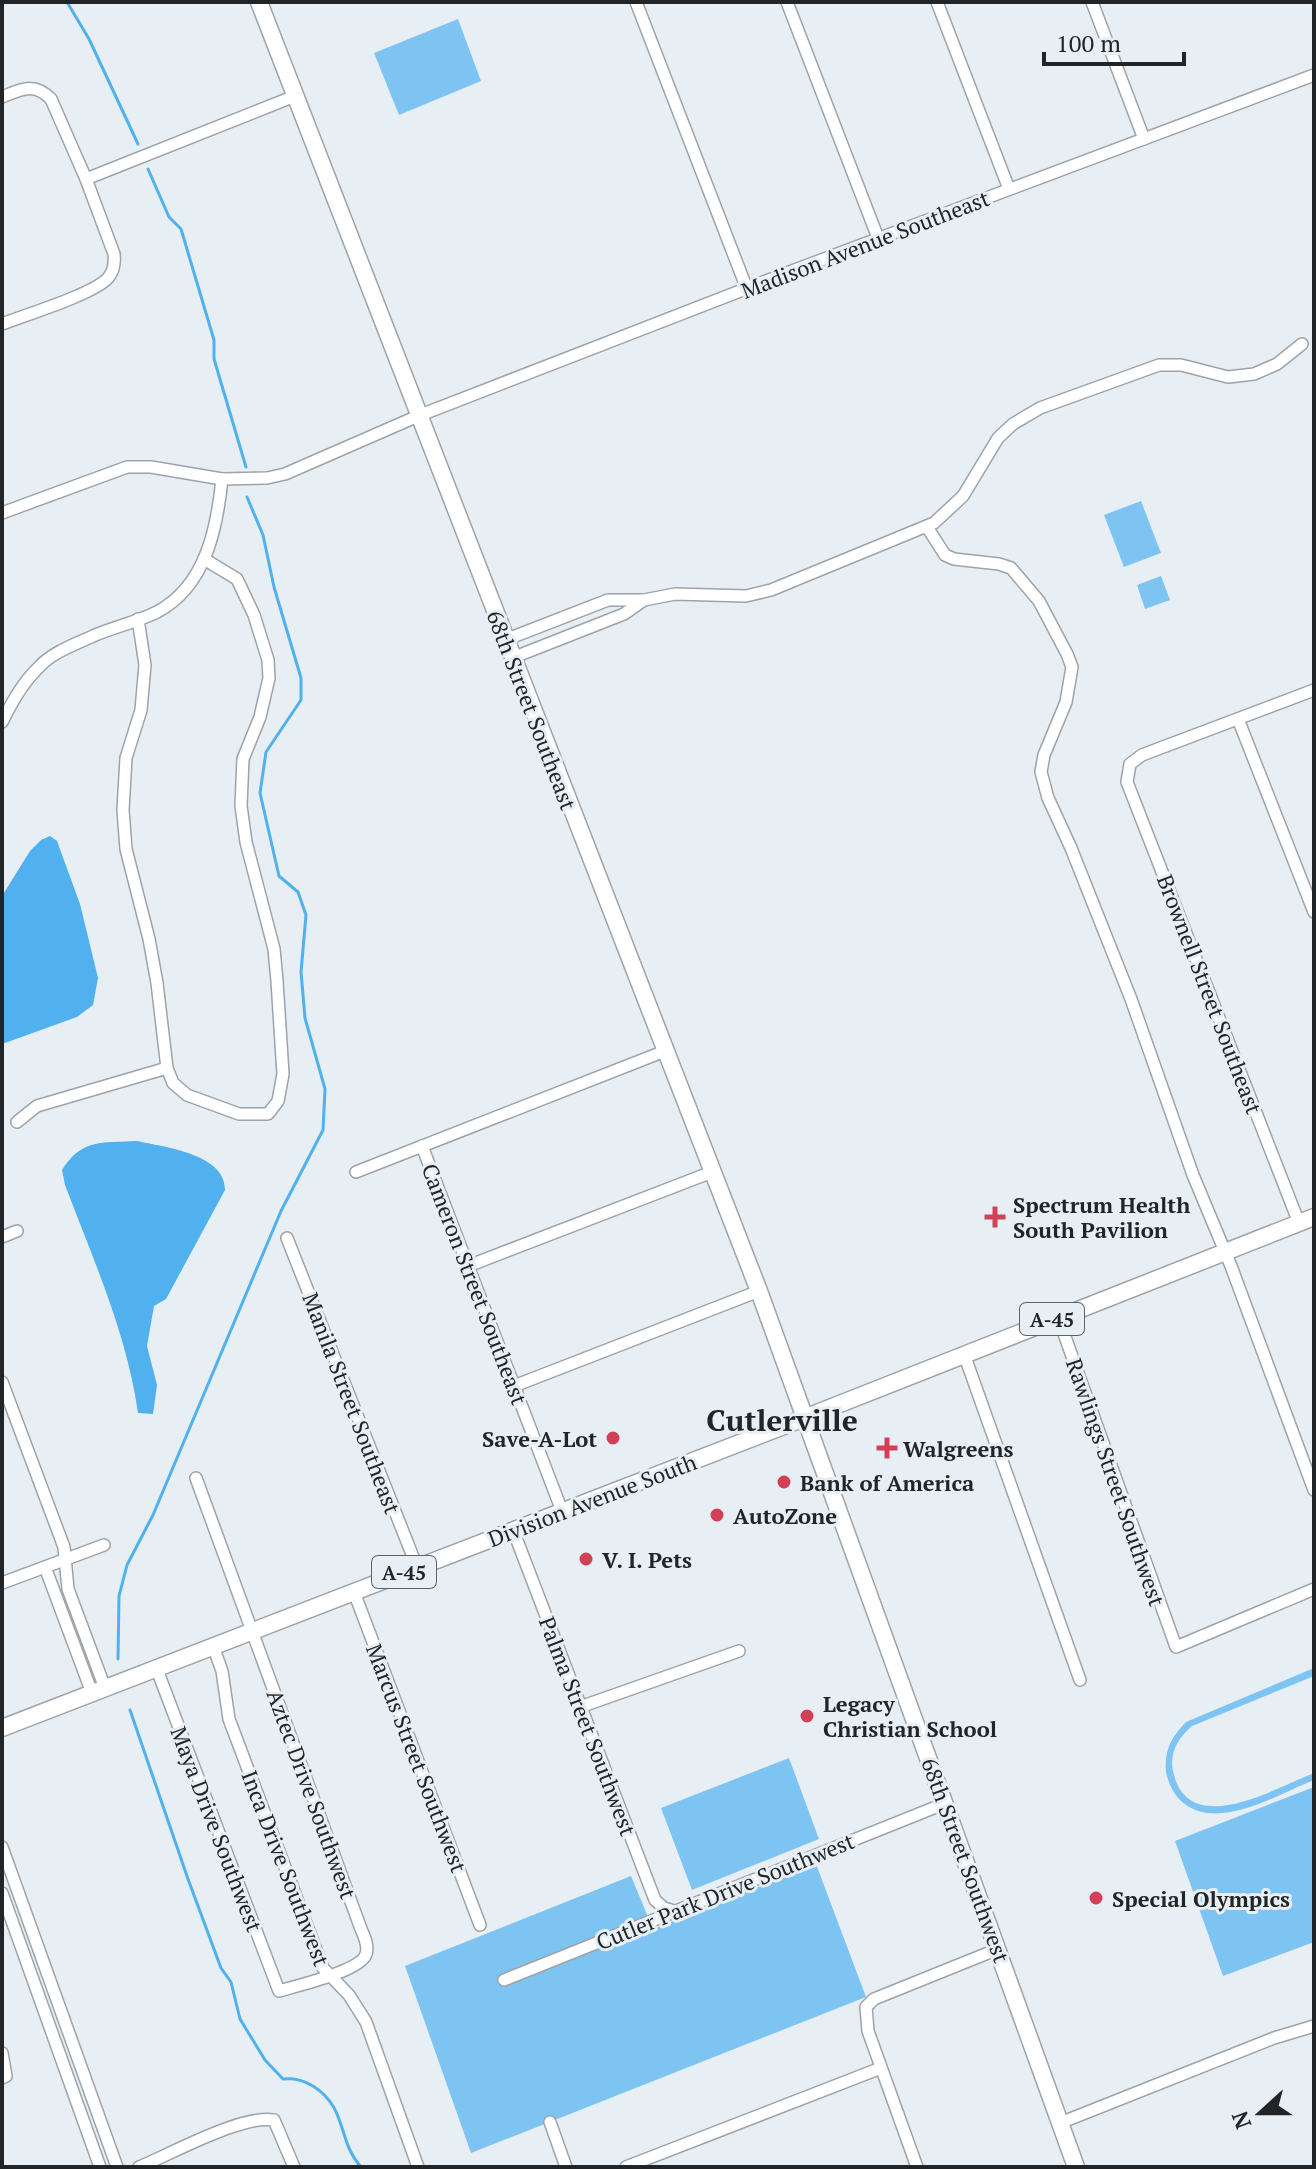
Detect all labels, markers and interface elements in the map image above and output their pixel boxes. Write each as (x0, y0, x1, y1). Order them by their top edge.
scale bar (1044, 16, 1184, 66)
text: 100 m (1056, 27, 1121, 59)
street label: Madison Avenue Southeast (737, 183, 993, 305)
street label: 68th Street Southeast (481, 606, 583, 814)
street label: Brownell Street Southeast (1151, 870, 1269, 1118)
street label: Cameron Street Southeast (416, 1159, 534, 1409)
place label: Spectrum Health South Pavilion (1013, 1190, 1190, 1244)
marker: Spectrum Health South Pavilion (984, 1206, 1006, 1228)
street label: Manila Street Southeast (296, 1288, 408, 1518)
road number: A-45 (1020, 1303, 1084, 1335)
street label: Rawlings Street Southwest (1060, 1354, 1172, 1610)
district label: Cutlerville (706, 1400, 858, 1440)
place label: Save-A-Lot (482, 1424, 597, 1453)
marker: Save-A-Lot (604, 1429, 622, 1447)
place label: Walgreens (903, 1434, 1013, 1463)
marker: Walgreens (878, 1439, 896, 1457)
street label: Division Avenue South (483, 1447, 701, 1553)
place label: Bank of America (800, 1468, 974, 1497)
marker: Bank of America (775, 1473, 793, 1491)
place label: AutoZone (733, 1501, 837, 1530)
marker: AutoZone (708, 1506, 726, 1524)
place label: V. I. Pets (602, 1545, 692, 1574)
marker: V. I. Pets (577, 1550, 595, 1568)
road number: A-45 (372, 1556, 436, 1588)
street label: Palma Street Southwest (533, 1612, 643, 1840)
street label: Marcus Street Southwest (360, 1640, 474, 1876)
street label: Aztec Drive Southwest (261, 1685, 363, 1903)
place label: Legacy Christian School (823, 1689, 997, 1743)
marker: Legacy Christian School (798, 1707, 816, 1725)
street label: Maya Drive Southwest (164, 1722, 270, 1936)
street label: 68th Street Southwest (915, 1754, 1017, 1966)
street label: Inca Drive Southwest (235, 1766, 337, 1970)
street label: Cutler Park Drive Southwest (592, 1826, 858, 1956)
place label: Special Olympics (1112, 1884, 1290, 1913)
marker: Special Olympics (1087, 1889, 1105, 1907)
north arrow (1220, 2073, 1300, 2153)
text: N (1224, 2107, 1257, 2133)

